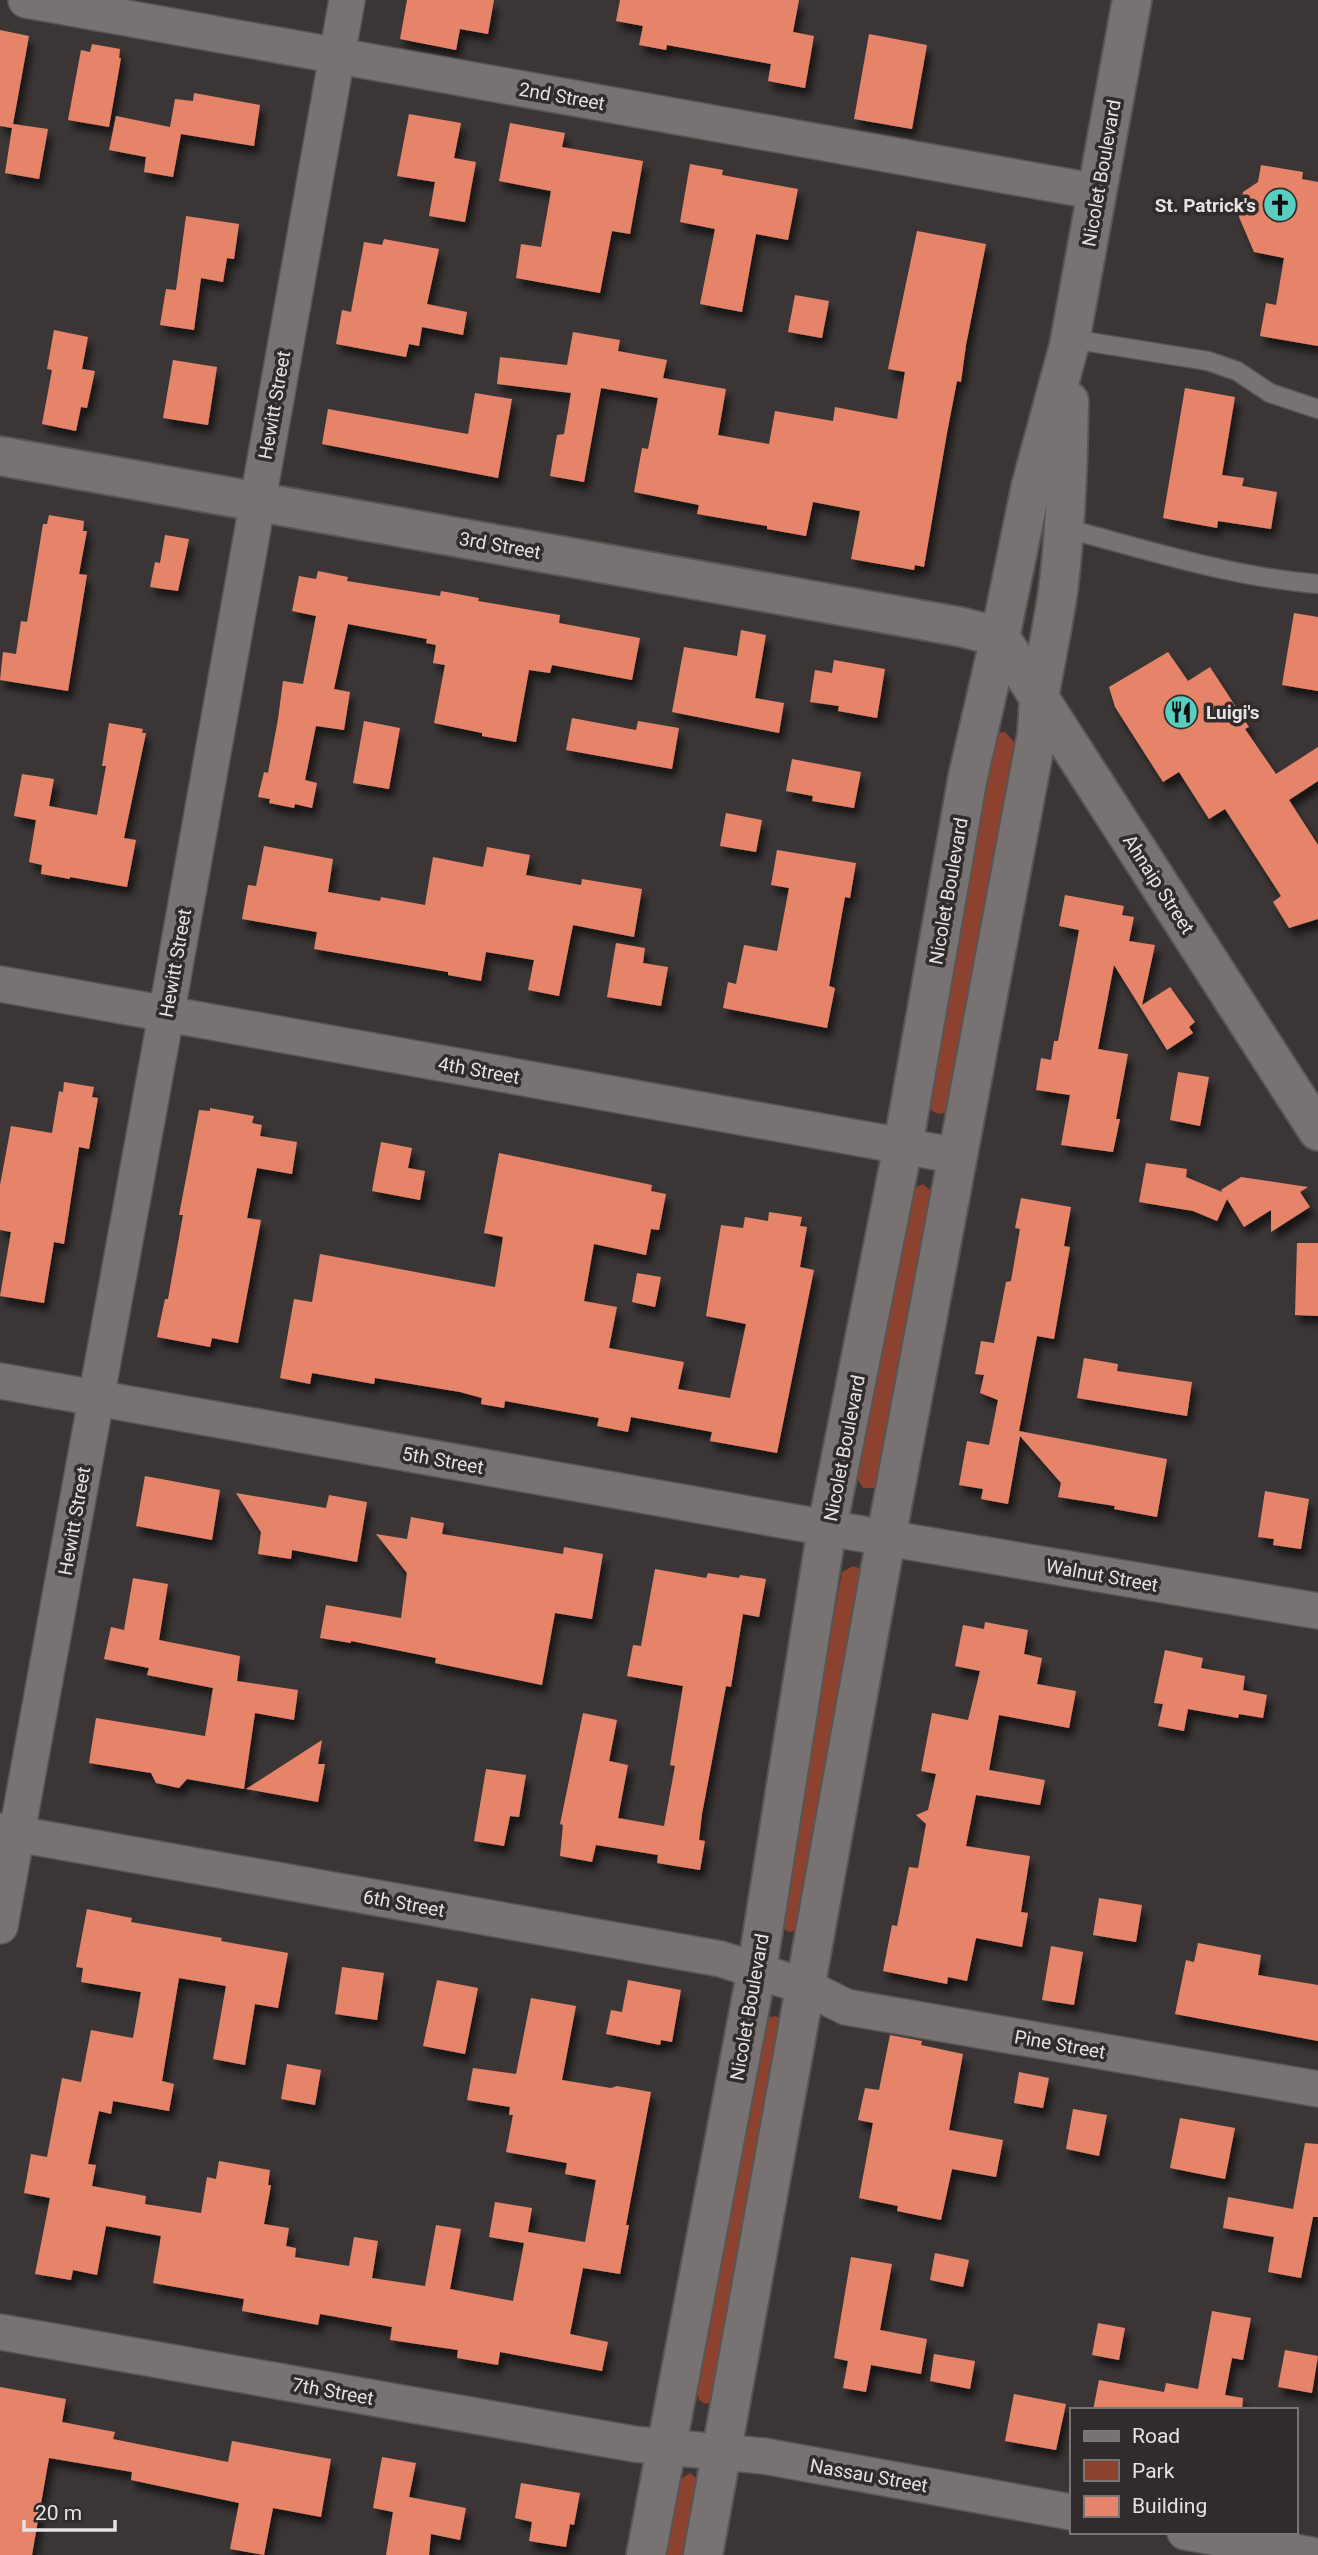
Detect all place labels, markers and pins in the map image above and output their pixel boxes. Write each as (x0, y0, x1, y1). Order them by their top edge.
church icon: St. Patrick's (1261, 186, 1299, 224)
place label: St. Patrick's (1155, 194, 1256, 217)
restaurant icon: Luigi's (1162, 693, 1200, 731)
place label: Luigi's (1206, 701, 1260, 724)

